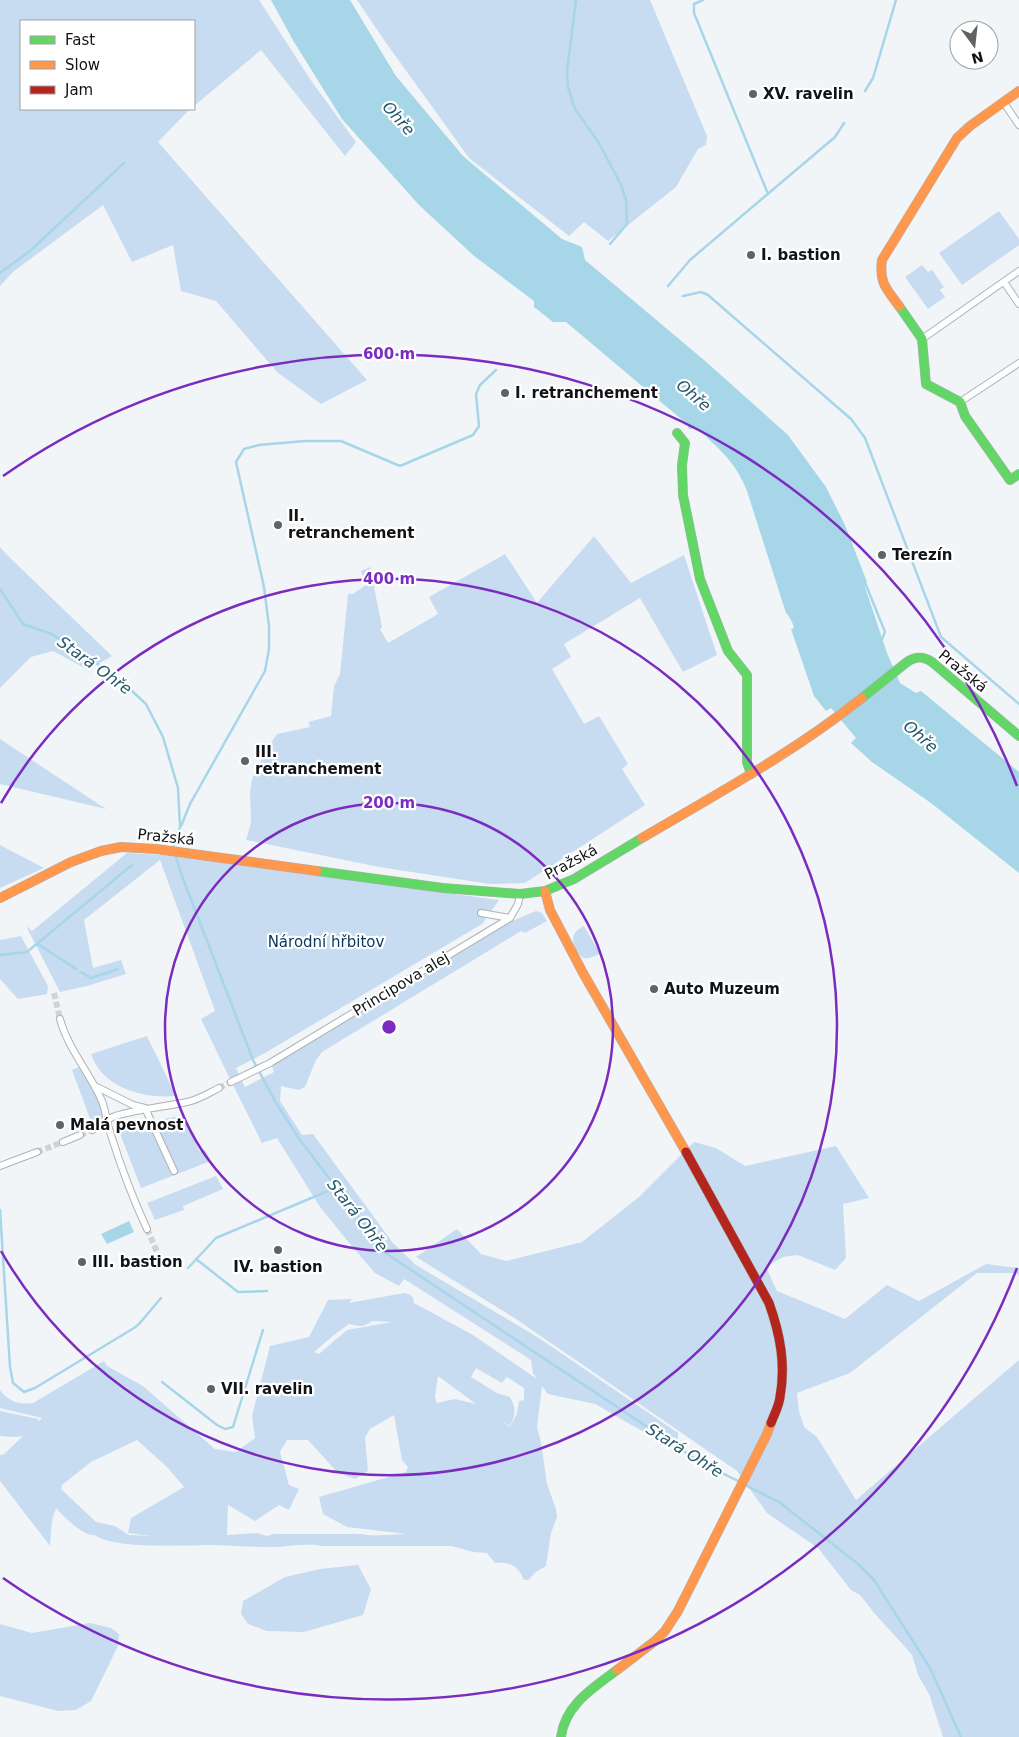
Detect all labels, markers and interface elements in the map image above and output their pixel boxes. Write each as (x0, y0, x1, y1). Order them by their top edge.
legend (20, 20, 195, 110)
north arrow (949, 20, 999, 70)
text: Fast (65, 31, 95, 49)
text: N (970, 48, 985, 67)
text: Slow (65, 56, 100, 74)
text: Jam (64, 81, 93, 99)
place label: XV. ravelin (763, 85, 854, 103)
marker: XV. ravelin (747, 88, 759, 100)
water label: Ohře (378, 97, 419, 139)
place label: I. bastion (761, 246, 841, 264)
marker: I. bastion (745, 249, 757, 261)
text: 600 m (363, 345, 415, 363)
water label: Ohře (673, 376, 715, 415)
place label: I. retranchement (515, 384, 658, 402)
marker: I. retranchement (499, 387, 511, 399)
place label: II. retranchement (288, 507, 414, 542)
marker: II. retranchement (272, 519, 284, 531)
place label: Terezín (892, 546, 953, 564)
marker: Terezín (876, 549, 888, 561)
text: 400 m (363, 570, 415, 588)
water label: Stará Ohře (54, 632, 136, 699)
street label: Pražská (935, 646, 991, 696)
water label: Ohře (900, 716, 942, 756)
place label: III. retranchement (255, 743, 381, 778)
marker: III. retranchement (239, 755, 251, 767)
text: 200 m (363, 794, 415, 812)
street label: Pražská (136, 825, 196, 849)
street label: Pražská (541, 841, 601, 883)
park label: Národní hřbitov (268, 933, 384, 951)
street label: Principova alej (350, 948, 452, 1020)
place label: Auto Muzeum (664, 980, 780, 998)
marker: Auto Muzeum (648, 983, 660, 995)
centre of rings (380, 1018, 398, 1036)
place label: Malá pevnost (70, 1116, 183, 1134)
marker: Malá pevnost (54, 1119, 66, 1131)
water label: Stará Ohře (323, 1175, 392, 1256)
marker: IV. bastion (272, 1244, 284, 1256)
place label: III. bastion (92, 1253, 183, 1271)
marker: III. bastion (76, 1256, 88, 1268)
place label: IV. bastion (233, 1258, 323, 1276)
place label: VII. ravelin (221, 1380, 313, 1398)
marker: VII. ravelin (205, 1383, 217, 1395)
water label: Stará Ohře (643, 1419, 727, 1482)

